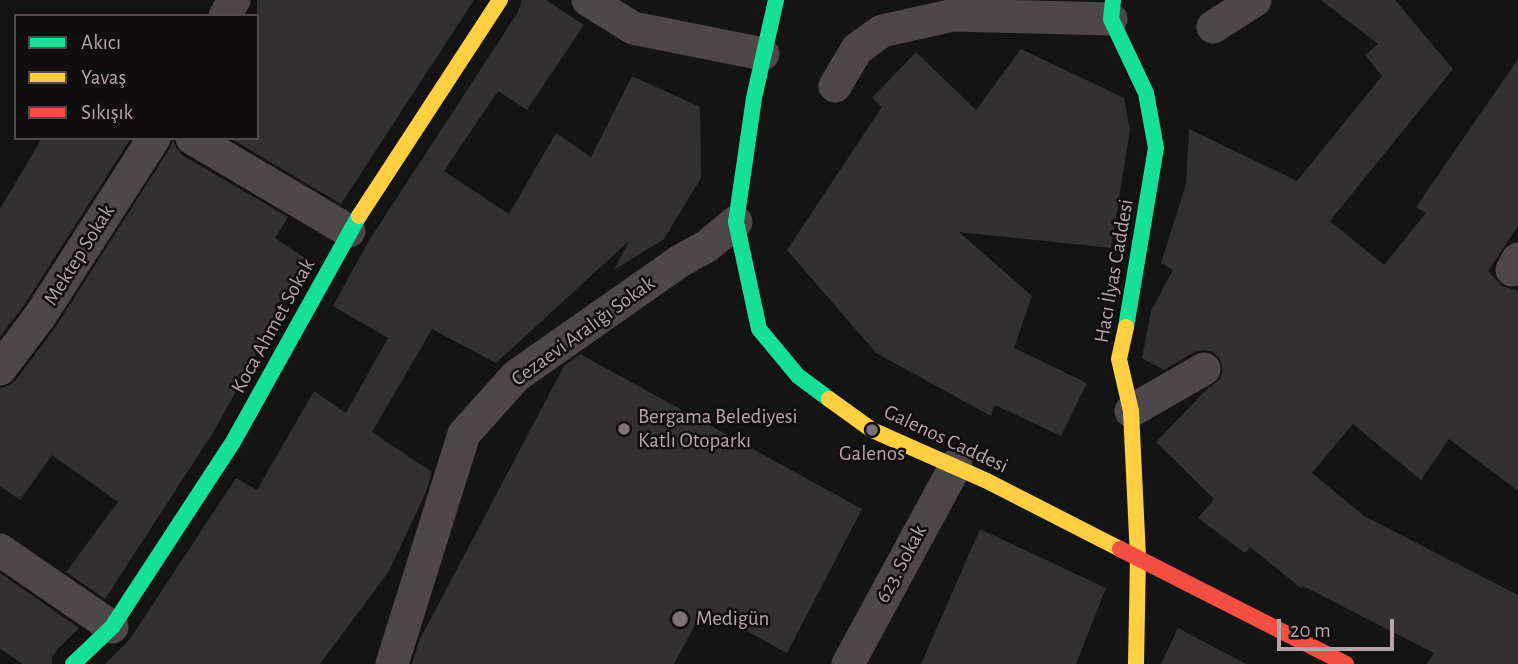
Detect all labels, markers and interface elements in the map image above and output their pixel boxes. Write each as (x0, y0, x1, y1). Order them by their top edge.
legend (14, 14, 259, 140)
text: Akıcı (81, 32, 121, 53)
text: Yavaş (81, 67, 126, 88)
text: Sıkışık (81, 102, 133, 123)
street label: Hacı İlyas Caddesi (1089, 197, 1139, 345)
street label: Mektep Sokak (38, 200, 120, 310)
street label: Koca Ahmet Sokak (226, 254, 320, 398)
street label: Cezaevi Aralığı Sokak (506, 271, 660, 391)
street label: Galenos Caddesi (880, 399, 1012, 479)
place label: Bergama Belediyesi Katlı Otoparkı (638, 404, 798, 454)
marker: Bergama Belediyesi Katlı Otoparkı (616, 421, 632, 437)
marker: Galenos (864, 422, 880, 438)
place label: Galenos (839, 441, 905, 467)
street label: 623. Sokak (870, 521, 932, 607)
scale bar (1280, 604, 1397, 648)
place label: Medigün (696, 606, 769, 632)
marker: Medigün (670, 609, 690, 629)
text: 20 m (1290, 620, 1331, 641)

